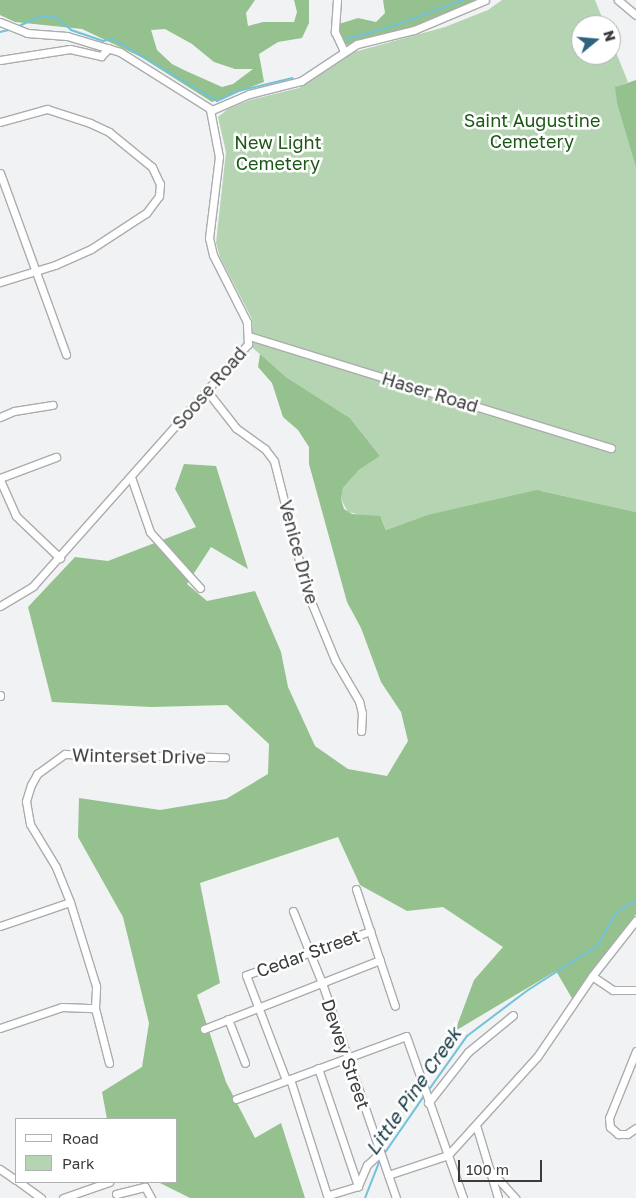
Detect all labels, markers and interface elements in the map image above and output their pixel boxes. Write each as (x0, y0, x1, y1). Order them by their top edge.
north arrow (571, 15, 621, 65)
text: N (600, 28, 620, 43)
park label: Saint Augustine Cemetery (464, 110, 600, 152)
park label: New Light Cemetery (234, 132, 322, 174)
street label: Soose Road (167, 343, 251, 433)
street label: Haser Road (379, 367, 481, 417)
street label: Venice Drive (275, 498, 323, 606)
street label: Winterset Drive (72, 744, 206, 768)
street label: Cedar Street (253, 924, 363, 982)
street label: Dewey Street (317, 996, 375, 1112)
water label: Little Pine Creek (361, 1023, 465, 1159)
legend (15, 1118, 178, 1183)
text: Road (62, 1129, 99, 1147)
scale bar (461, 1150, 545, 1182)
text: Park (62, 1154, 94, 1172)
text: 100 m (466, 1160, 509, 1178)

